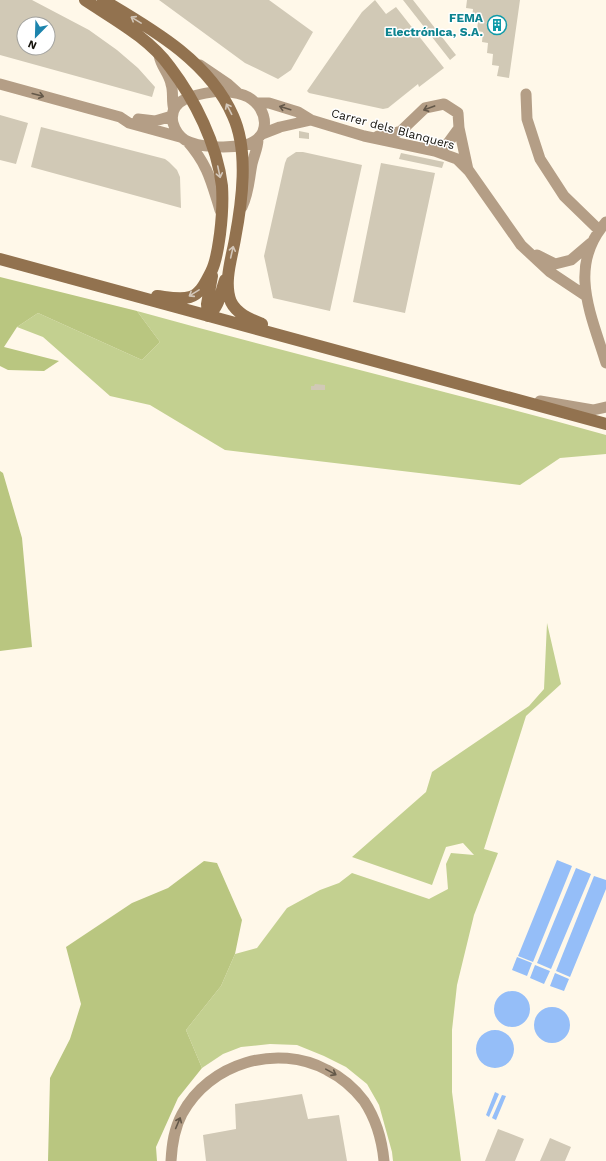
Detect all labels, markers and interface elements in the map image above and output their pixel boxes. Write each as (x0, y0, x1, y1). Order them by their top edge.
place label: FEMA Electrónica, S.A. (385, 11, 484, 39)
building icon: FEMA Electrónica, S.A. (486, 14, 508, 36)
north arrow (16, 16, 56, 56)
one-way arrow (131, 16, 142, 24)
text: N (26, 37, 39, 52)
one-way arrow (31, 92, 44, 99)
one-way arrow (225, 103, 233, 115)
one-way arrow (278, 104, 291, 111)
one-way arrow (424, 105, 436, 113)
street label: Carrer dels Blanquers (330, 106, 456, 152)
one-way arrow (215, 165, 223, 178)
one-way arrow (229, 246, 237, 259)
one-way arrow (188, 290, 200, 298)
one-way arrow (325, 1069, 337, 1077)
one-way arrow (175, 1117, 183, 1129)

